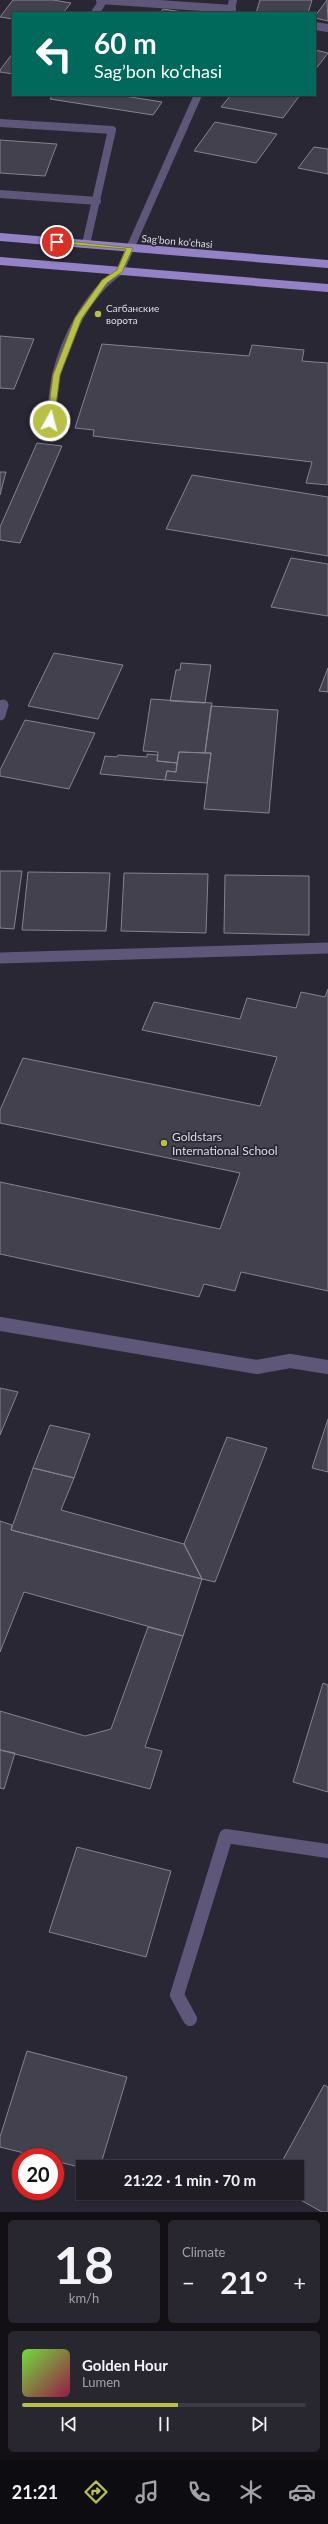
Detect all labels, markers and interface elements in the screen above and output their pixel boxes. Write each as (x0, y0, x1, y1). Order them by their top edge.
text: 60 m (94, 26, 157, 60)
icon: left (28, 28, 80, 80)
text: Sag’bon ko’chasi (94, 60, 222, 82)
pin (40, 225, 74, 259)
icon: arrive (46, 231, 68, 253)
street label: Sag’bon ko’chasi (141, 232, 213, 250)
place label: Сагбанские ворота (106, 302, 159, 326)
marker: Сагбанские ворота (93, 309, 103, 319)
position arrow (29, 400, 71, 442)
place label: Goldstars International School (172, 1129, 278, 1158)
marker: Goldstars International School (159, 1138, 169, 1148)
speed limit sign: 20 (12, 2148, 64, 2200)
text: 21:22 · 1 min · 70 m (124, 2171, 256, 2189)
text: 18 (54, 2233, 114, 2295)
text: Climate (182, 2244, 225, 2260)
text: 21° (220, 2264, 268, 2300)
text: − (182, 2269, 195, 2296)
text: + (293, 2269, 306, 2296)
text: km/h (69, 2290, 99, 2306)
text: Golden Hour (82, 2356, 168, 2374)
text: Lumen (82, 2374, 120, 2390)
icon: previous (58, 2413, 80, 2435)
icon: pause (153, 2413, 175, 2435)
icon: next (248, 2413, 270, 2435)
icon: directions (82, 2478, 110, 2506)
icon: music (133, 2478, 161, 2506)
icon: phone (185, 2478, 213, 2506)
icon: climate (237, 2478, 265, 2506)
icon: car (288, 2478, 316, 2506)
text: 21:21 (12, 2481, 58, 2503)

